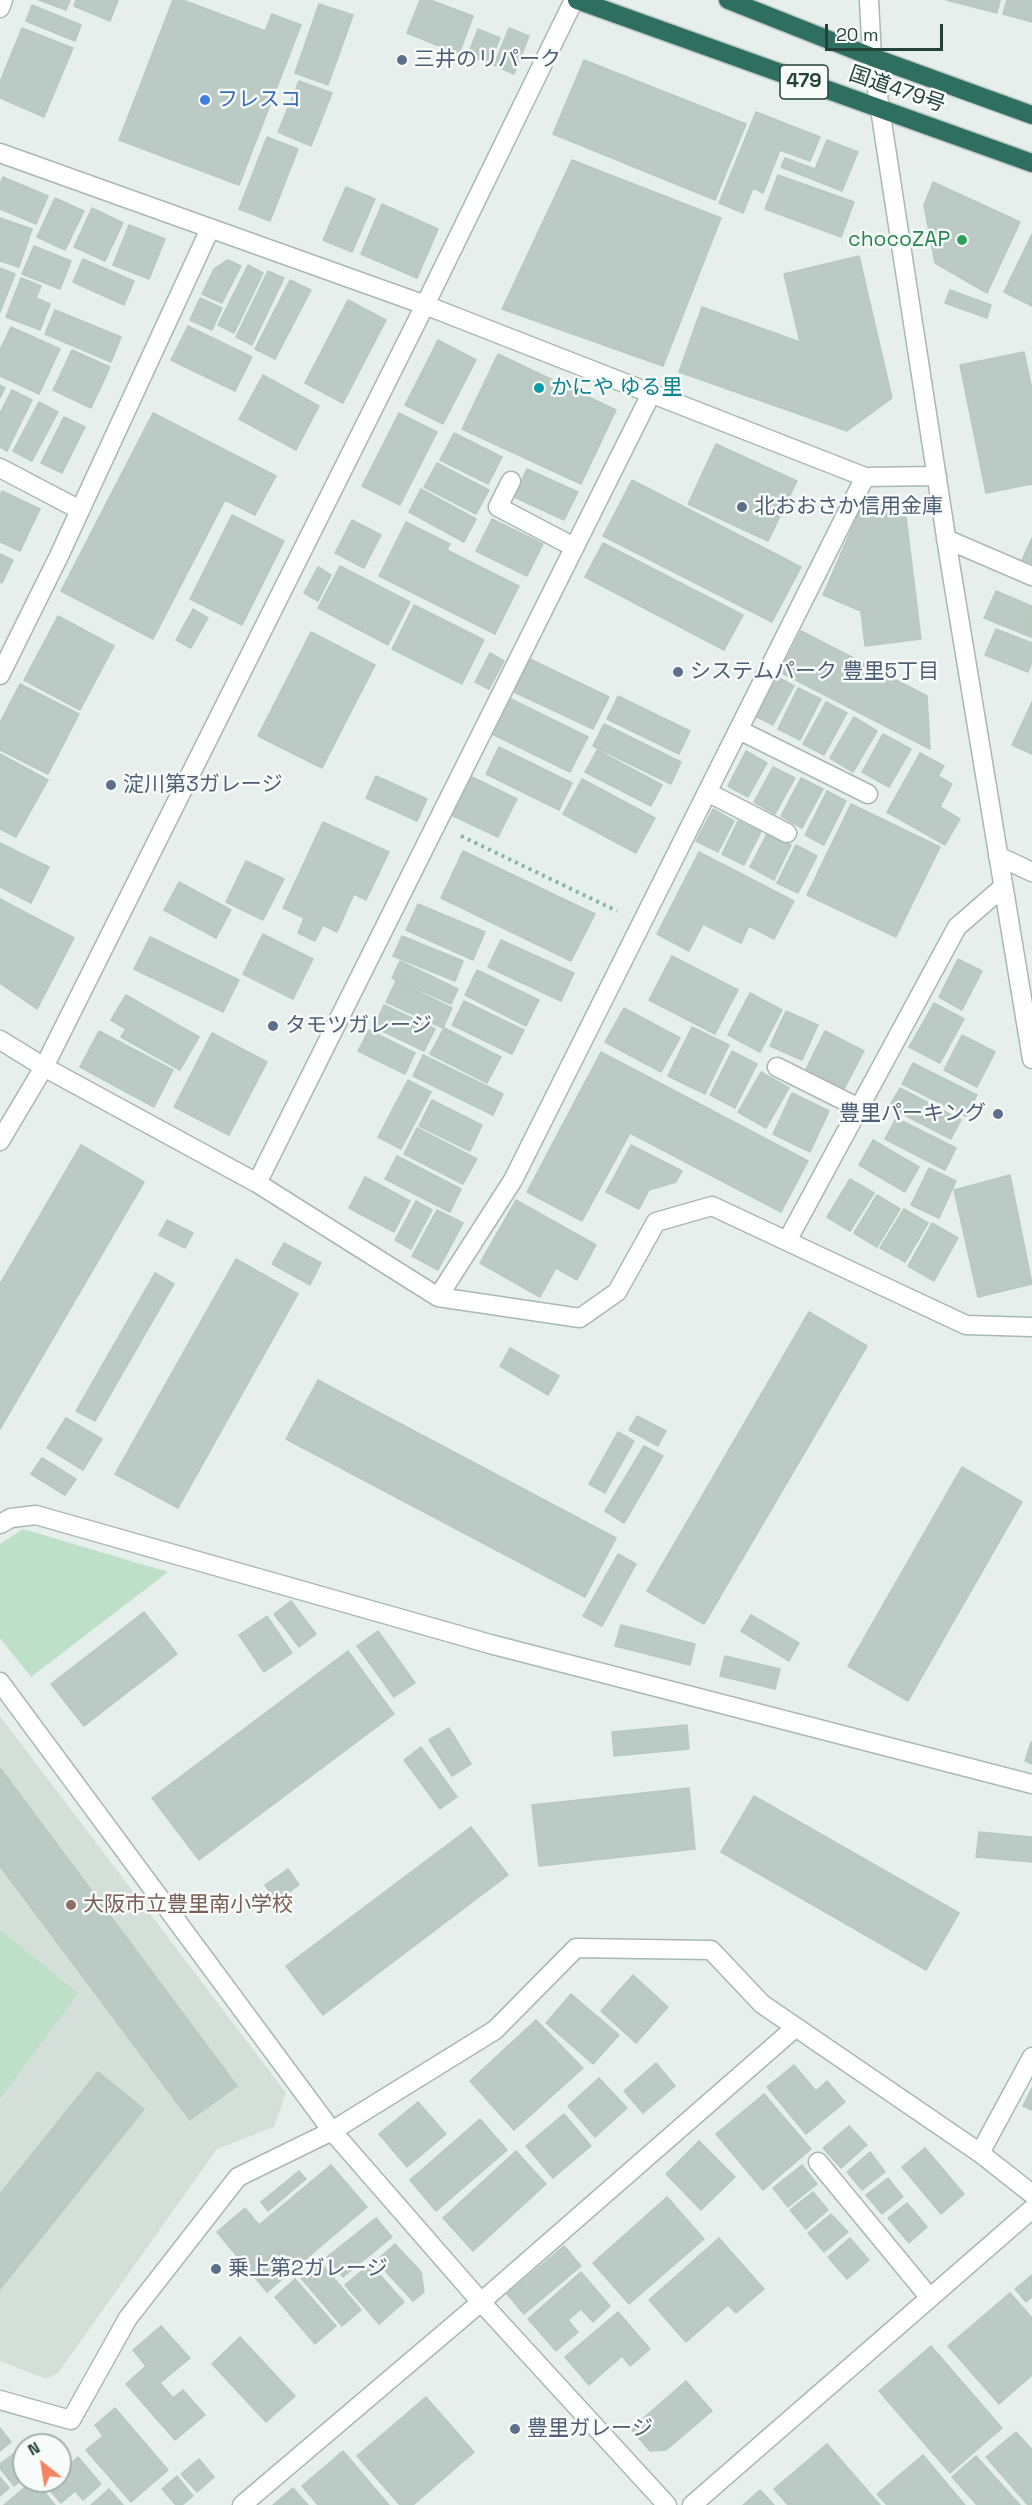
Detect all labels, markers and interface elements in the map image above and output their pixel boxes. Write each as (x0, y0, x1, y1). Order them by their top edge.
scale bar (828, 12, 946, 50)
text: 20 m (836, 23, 879, 46)
place label: 三井のリパーク (414, 47, 561, 73)
marker: 三井のリパーク (395, 53, 409, 67)
street label: 国道479号 (846, 62, 948, 118)
road number: 479 (780, 65, 828, 99)
place label: フレスコ (217, 87, 301, 113)
marker: フレスコ (198, 93, 212, 107)
place label: chocoZAP (848, 227, 950, 253)
marker: chocoZAP (955, 233, 969, 247)
place label: かにや ゆる里 (551, 375, 682, 401)
marker: かにや ゆる里 (532, 381, 546, 395)
place label: 北おおさか信用金庫 (754, 494, 943, 520)
marker: 北おおさか信用金庫 (735, 500, 749, 514)
place label: システムパーク 豊里5丁目 (690, 659, 939, 685)
marker: システムパーク 豊里5丁目 (671, 665, 685, 679)
place label: 淀川第3ガレージ (123, 772, 283, 798)
marker: 淀川第3ガレージ (104, 778, 118, 792)
place label: タモツガレージ (285, 1013, 432, 1039)
marker: タモツガレージ (266, 1019, 280, 1033)
place label: 豊里パーキング (839, 1101, 986, 1127)
marker: 豊里パーキング (991, 1107, 1005, 1121)
place label: 大阪市立豊里南小学校 (83, 1892, 293, 1918)
marker: 大阪市立豊里南小学校 (64, 1898, 78, 1912)
place label: 乗上第2ガレージ (228, 2256, 388, 2282)
marker: 乗上第2ガレージ (209, 2262, 223, 2276)
place label: 豊里ガレージ (527, 2416, 653, 2442)
marker: 豊里ガレージ (508, 2422, 522, 2436)
north arrow (12, 2433, 72, 2493)
text: N (24, 2437, 44, 2460)

